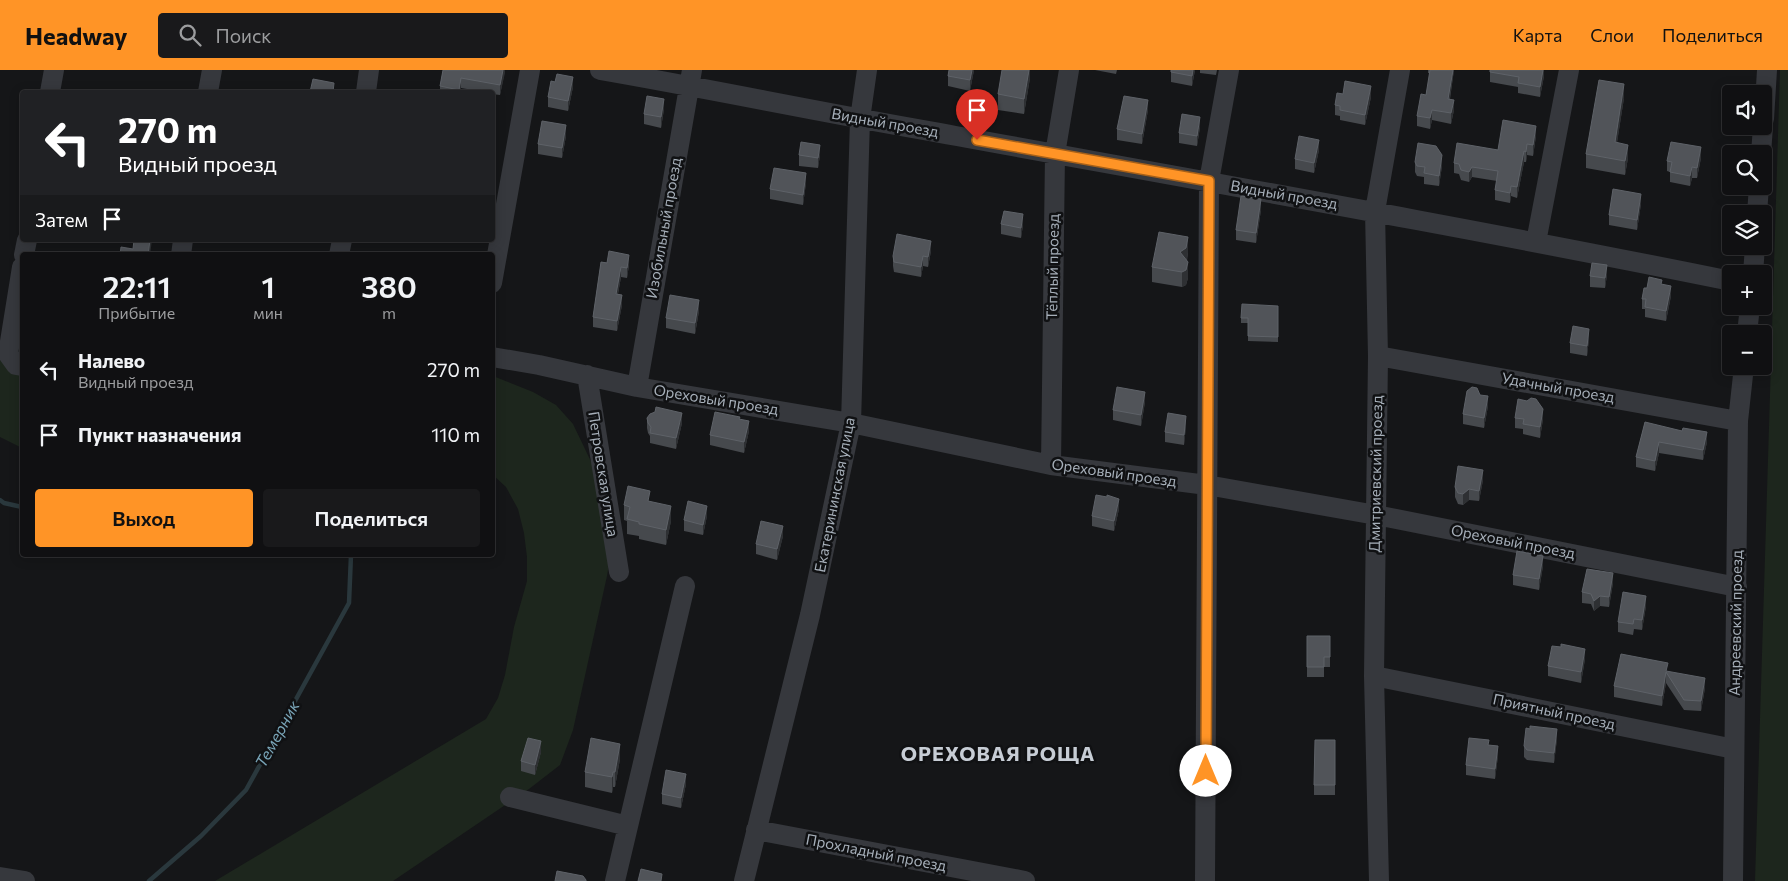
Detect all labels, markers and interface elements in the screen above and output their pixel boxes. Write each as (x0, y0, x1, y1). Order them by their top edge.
search box (158, 13, 508, 58)
text: Headway (25, 21, 128, 50)
icon: search (176, 21, 204, 49)
text: Поиск (216, 24, 272, 47)
text: Карта (1513, 24, 1562, 46)
text: Слои (1590, 24, 1634, 46)
text: Поделиться (1662, 24, 1763, 46)
map controls (1722, 85, 1772, 375)
button: sound (1722, 85, 1772, 135)
pin (956, 89, 998, 140)
icon: arrive (963, 96, 991, 124)
street label: Видный проезд (830, 104, 940, 140)
text: 270 m (118, 107, 217, 150)
icon: left (35, 110, 100, 175)
button: search (1722, 145, 1772, 195)
text: Видный проезд (118, 150, 277, 177)
street label: Изобильный проезд (642, 156, 684, 300)
street label: Видный проезд (1229, 176, 1339, 212)
icon: arrive (98, 205, 126, 233)
button: layers (1722, 205, 1772, 255)
text: Затем (35, 208, 88, 231)
street label: Тёплый проезд (1042, 214, 1062, 320)
button: + (1722, 265, 1772, 315)
text: 22:11 (103, 267, 171, 304)
text: 1 (261, 267, 275, 304)
text: 380 (361, 267, 417, 304)
text: Прибытие (98, 303, 175, 322)
text: мин (253, 303, 283, 322)
text: m (382, 303, 396, 322)
button: − (1722, 325, 1772, 375)
text: Налево (78, 349, 145, 372)
icon: left (35, 356, 63, 384)
text: 270 m (427, 358, 480, 381)
street label: Удачный проезд (1500, 368, 1616, 406)
text: Видный проезд (78, 372, 193, 391)
street label: Ореховый проезд (652, 380, 780, 418)
street label: Дмитриевский проезд (1365, 395, 1385, 553)
street label: Петровская улица (585, 410, 623, 538)
street label: Екатерининская улица (810, 416, 858, 574)
icon: arrive (35, 421, 63, 449)
text: Пункт назначения (78, 423, 241, 446)
text: 110 m (431, 423, 480, 446)
street label: Ореховый проезд (1050, 454, 1178, 490)
button: Выход (35, 489, 253, 547)
button: Поделиться (263, 489, 480, 547)
street label: Ореховый проезд (1450, 520, 1577, 562)
street label: Андреевский проезд (1725, 550, 1745, 696)
street label: Приятный проезд (1491, 689, 1617, 733)
water label: Темерник (250, 697, 303, 770)
district label: ОРЕХОВАЯ РОЩА (901, 741, 1095, 765)
position arrow (1179, 744, 1231, 796)
street label: Прохладный проезд (804, 830, 948, 875)

